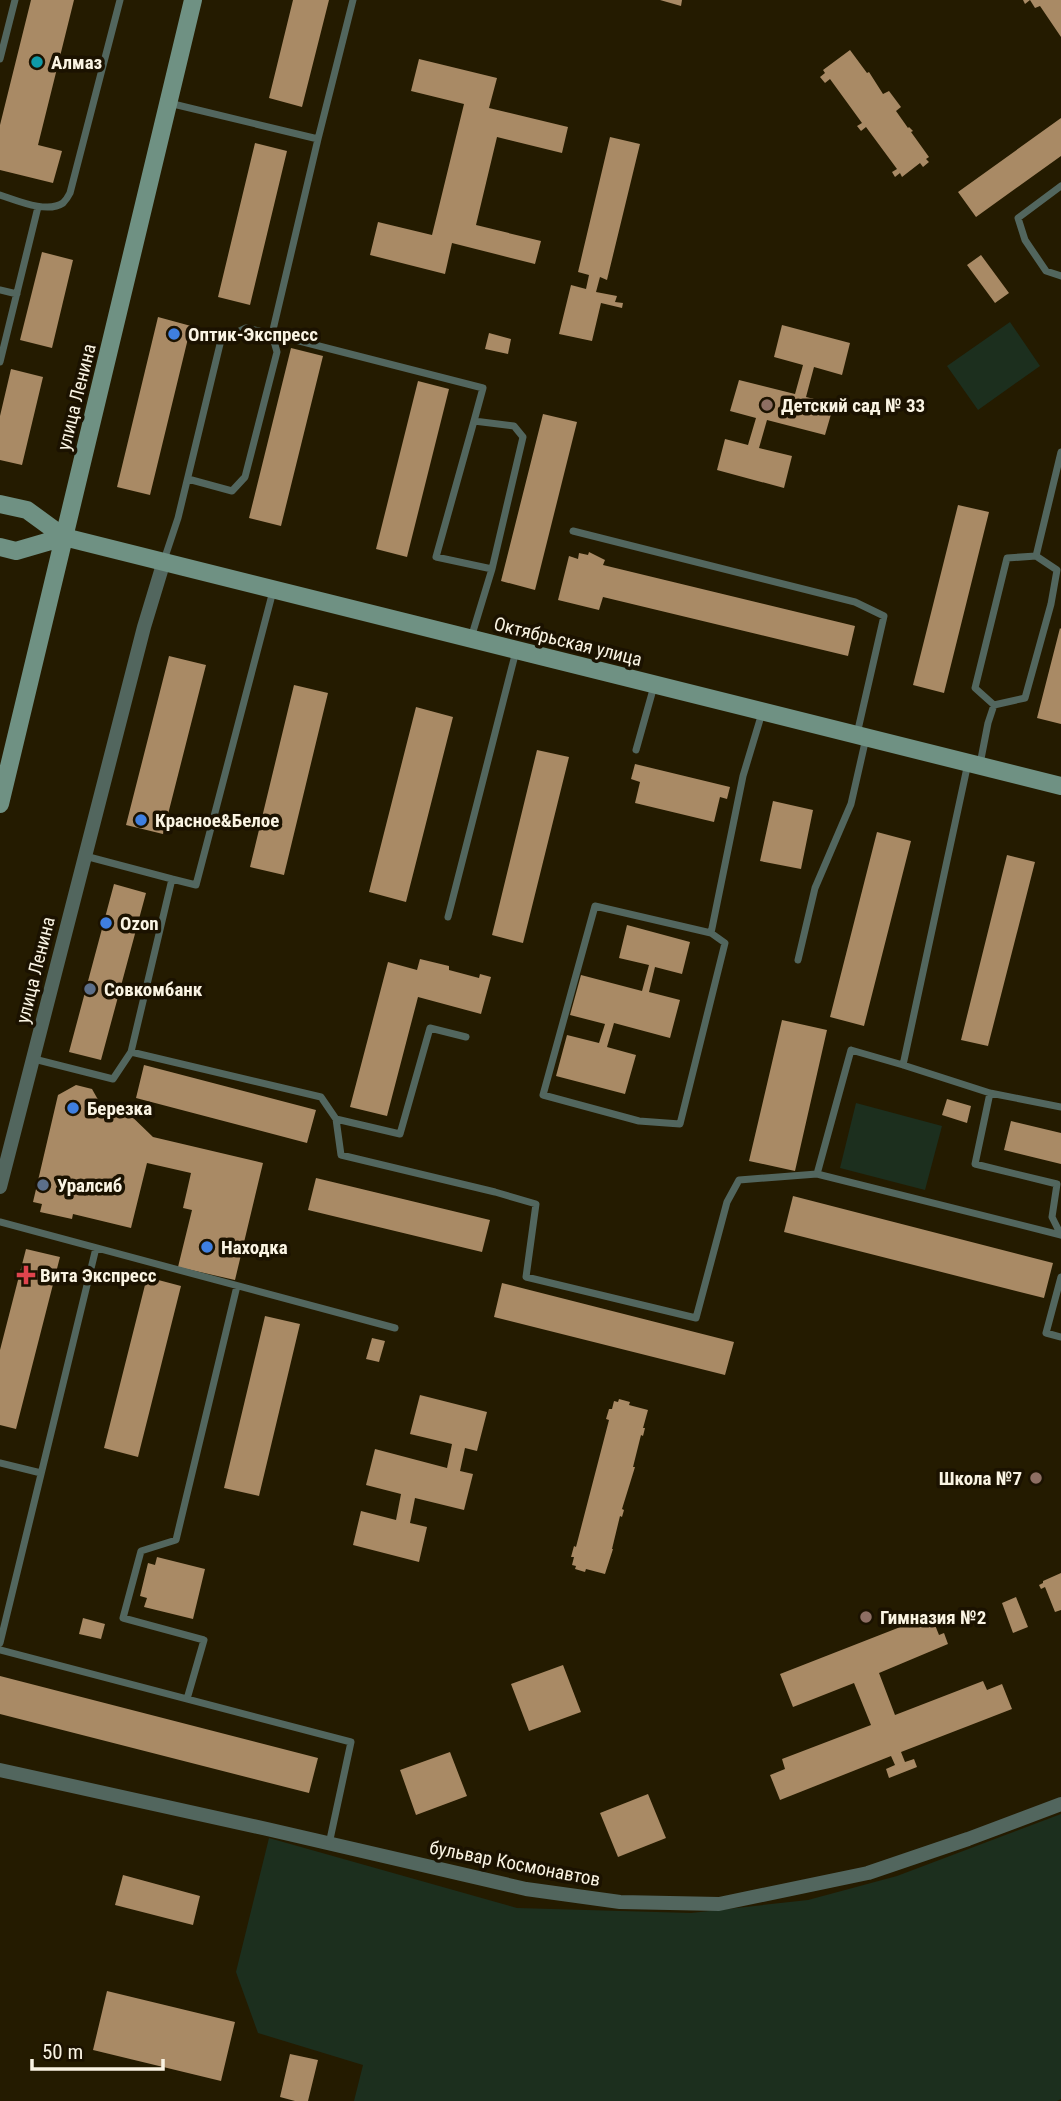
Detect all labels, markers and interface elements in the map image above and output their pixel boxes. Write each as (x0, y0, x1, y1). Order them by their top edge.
place label: Алмаз (51, 51, 102, 74)
marker: Алмаз (29, 54, 45, 70)
place label: Оптик-Экспресс (188, 323, 318, 346)
marker: Оптик-Экспресс (166, 326, 182, 342)
street label: улица Ленина (52, 341, 101, 453)
place label: Детский сад № 33 (781, 394, 925, 417)
marker: Детский сад № 33 (759, 397, 775, 413)
street label: Октябрьская улица (491, 612, 644, 671)
place label: Красное&Белое (155, 809, 279, 832)
marker: Красное&Белое (133, 812, 149, 828)
place label: Ozon (120, 912, 159, 935)
street label: улица Ленина (11, 914, 60, 1026)
marker: Ozon (98, 915, 114, 931)
place label: Совкомбанк (104, 978, 203, 1001)
marker: Совкомбанк (82, 981, 98, 997)
place label: Березка (87, 1097, 152, 1120)
marker: Березка (65, 1100, 81, 1116)
place label: Уралсиб (57, 1174, 122, 1197)
marker: Уралсиб (35, 1177, 51, 1193)
place label: Находка (221, 1236, 288, 1259)
marker: Находка (199, 1239, 215, 1255)
place label: Вита Экспресс (40, 1264, 157, 1287)
marker: Вита Экспресс (18, 1267, 34, 1283)
place label: Школа №7 (939, 1467, 1022, 1490)
marker: Школа №7 (1028, 1470, 1044, 1486)
place label: Гимназия №2 (880, 1606, 986, 1629)
marker: Гимназия №2 (858, 1609, 874, 1625)
street label: бульвар Космонавтов (428, 1836, 602, 1891)
scale bar (32, 2028, 163, 2072)
text: 50 m (42, 2040, 83, 2064)

